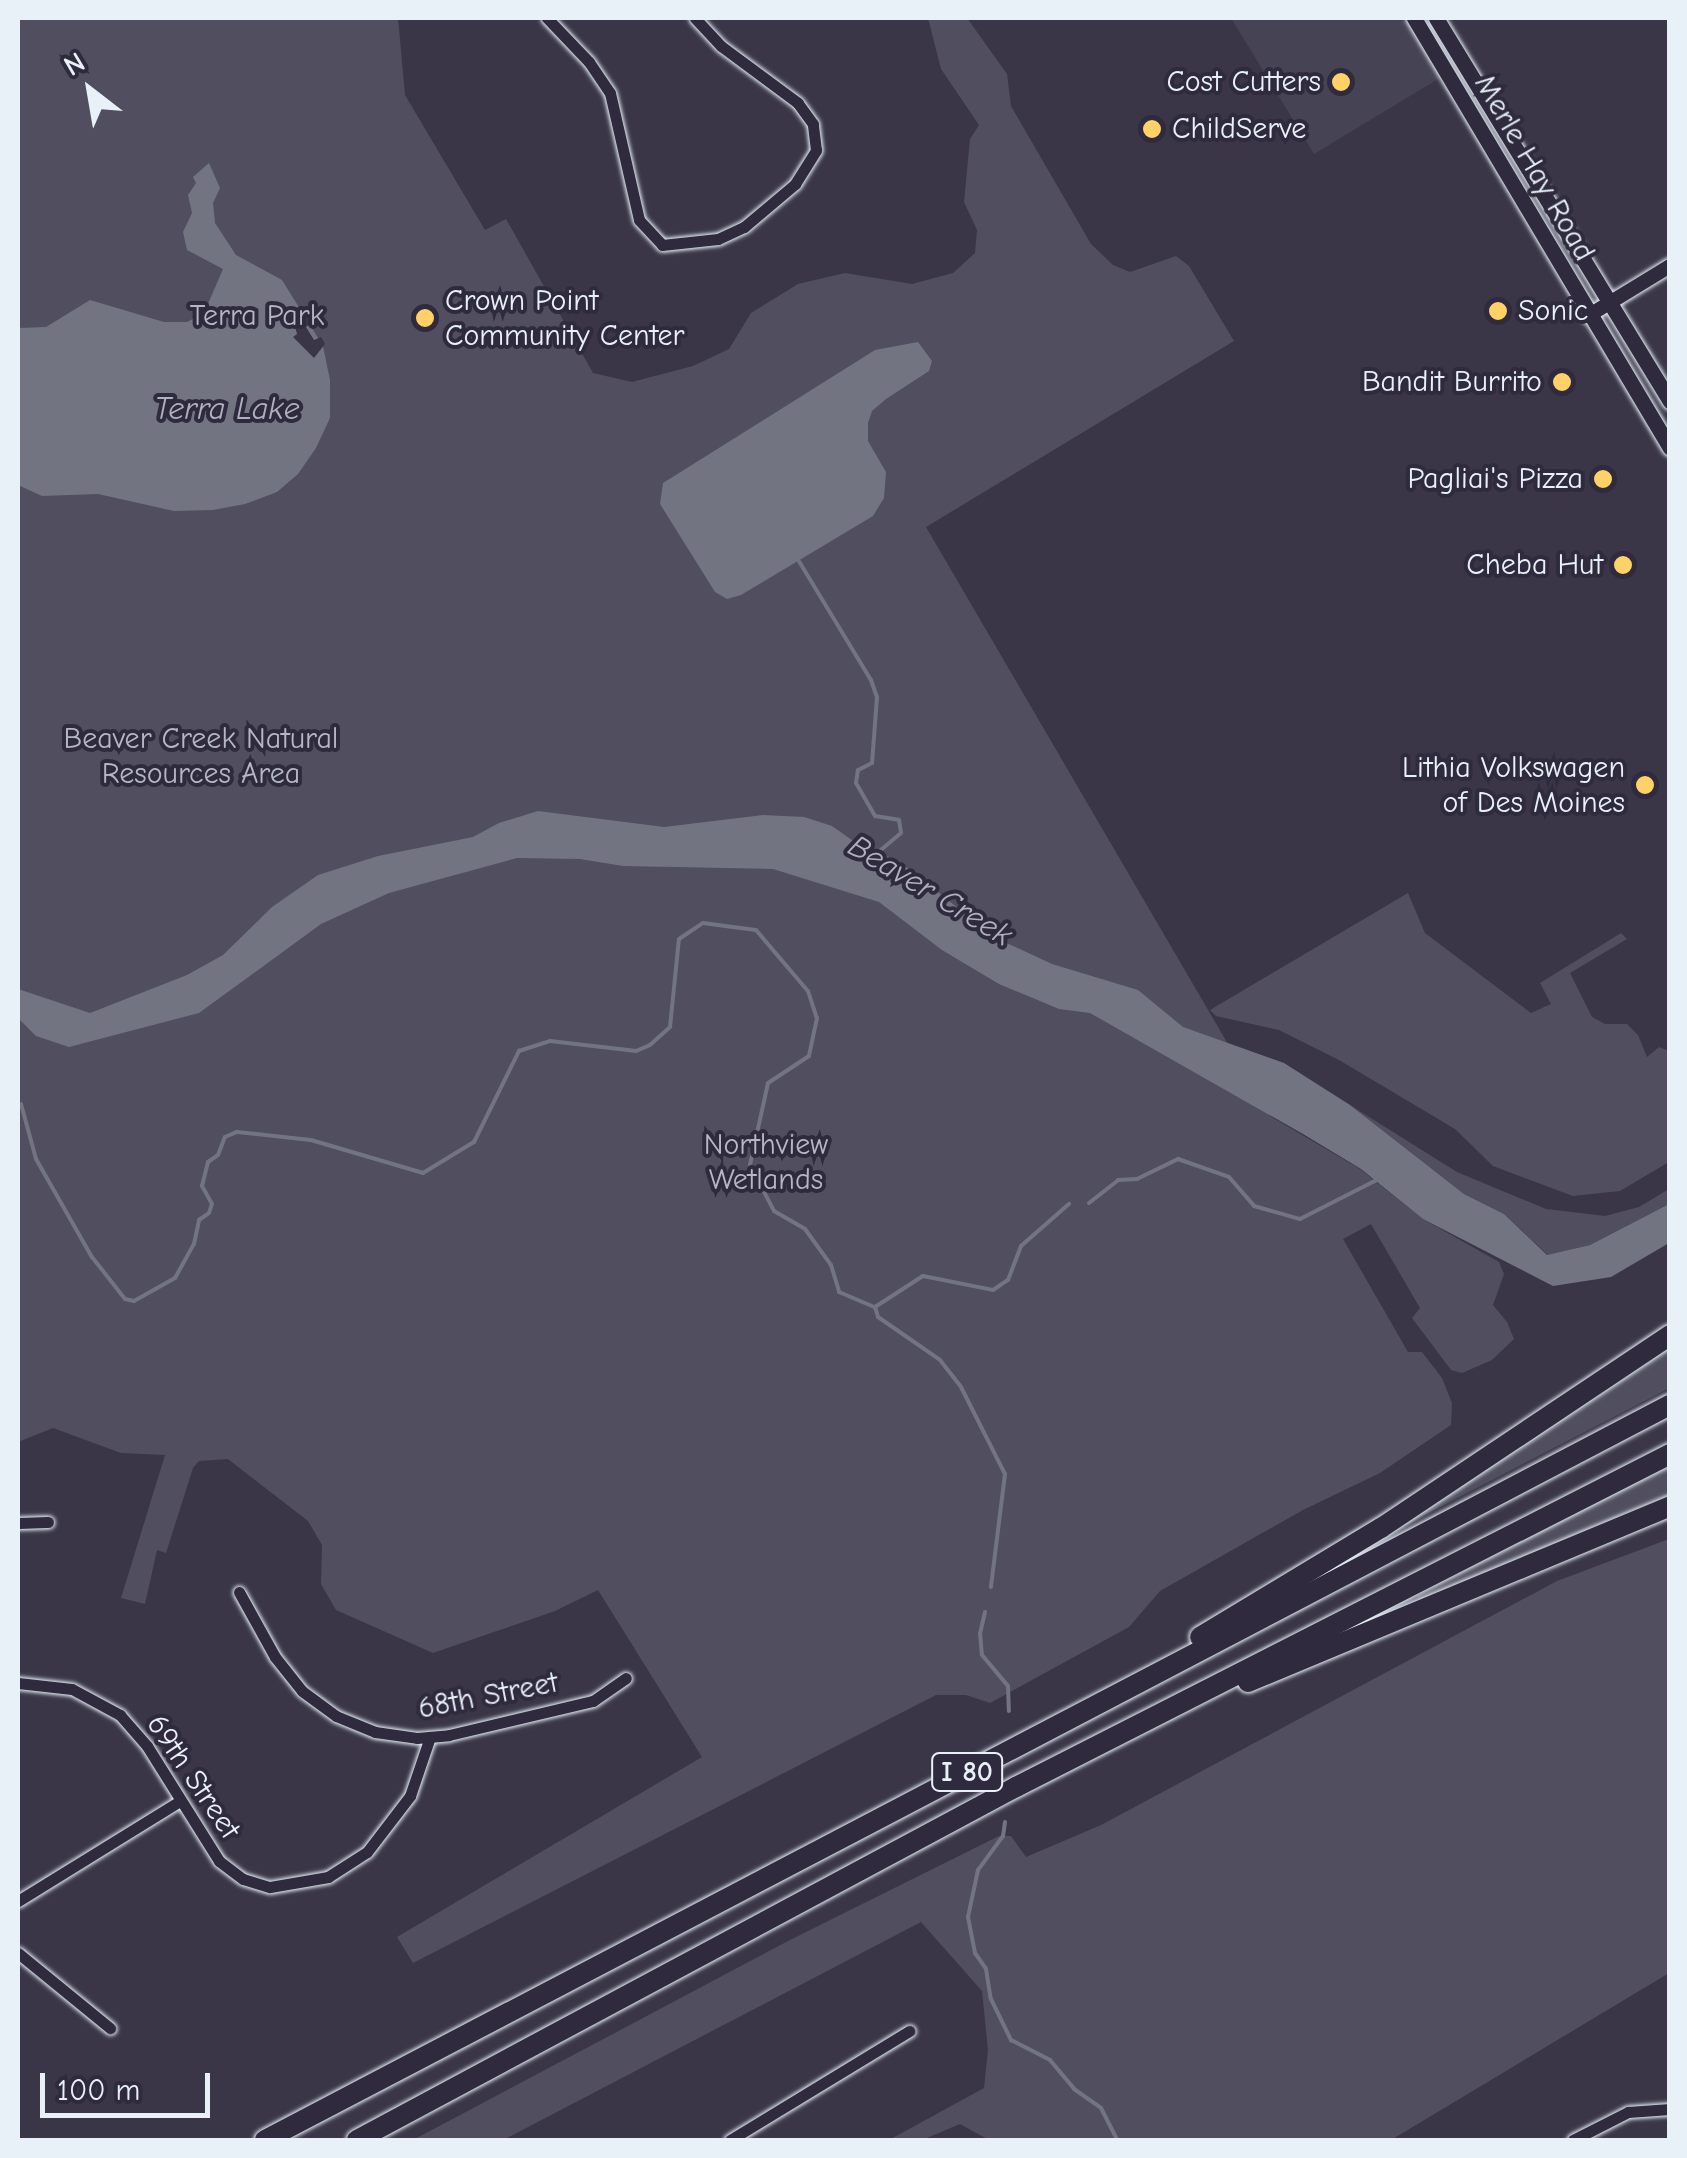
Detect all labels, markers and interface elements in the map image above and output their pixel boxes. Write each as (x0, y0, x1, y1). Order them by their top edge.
north arrow (40, 40, 140, 140)
text: N (58, 46, 91, 83)
place label: Cost Cutters (1166, 64, 1321, 100)
street label: Merle Hay Road (1466, 68, 1602, 268)
marker: Cost Cutters (1330, 71, 1352, 93)
place label: ChildServe (1172, 111, 1306, 147)
marker: ChildServe (1141, 118, 1163, 140)
place label: Crown Point Community Center (445, 283, 684, 354)
place label: Sonic (1518, 293, 1588, 329)
park label: Terra Park (190, 298, 324, 334)
marker: Sonic (1487, 300, 1509, 322)
marker: Crown Point Community Center (414, 307, 436, 329)
place label: Bandit Burrito (1362, 364, 1542, 400)
marker: Bandit Burrito (1551, 371, 1573, 393)
water label: Terra Lake (154, 390, 300, 428)
place label: Pagliai's Pizza (1408, 461, 1583, 497)
marker: Pagliai's Pizza (1592, 468, 1614, 490)
place label: Cheba Hut (1466, 547, 1603, 583)
marker: Cheba Hut (1612, 554, 1634, 576)
park label: Beaver Creek Natural Resources Area (64, 721, 338, 792)
place label: Lithia Volkswagen of Des Moines (1402, 750, 1625, 820)
marker: Lithia Volkswagen of Des Moines (1634, 774, 1656, 796)
water label: Beaver Creek (841, 827, 1019, 955)
park label: Northview Wetlands (704, 1127, 828, 1198)
street label: 68th Street (415, 1665, 561, 1727)
street label: 69th Street (138, 1708, 248, 1846)
road number: I 80 (930, 1749, 1004, 1795)
scale bar (45, 2053, 215, 2115)
text: 100 m (57, 2073, 140, 2108)

